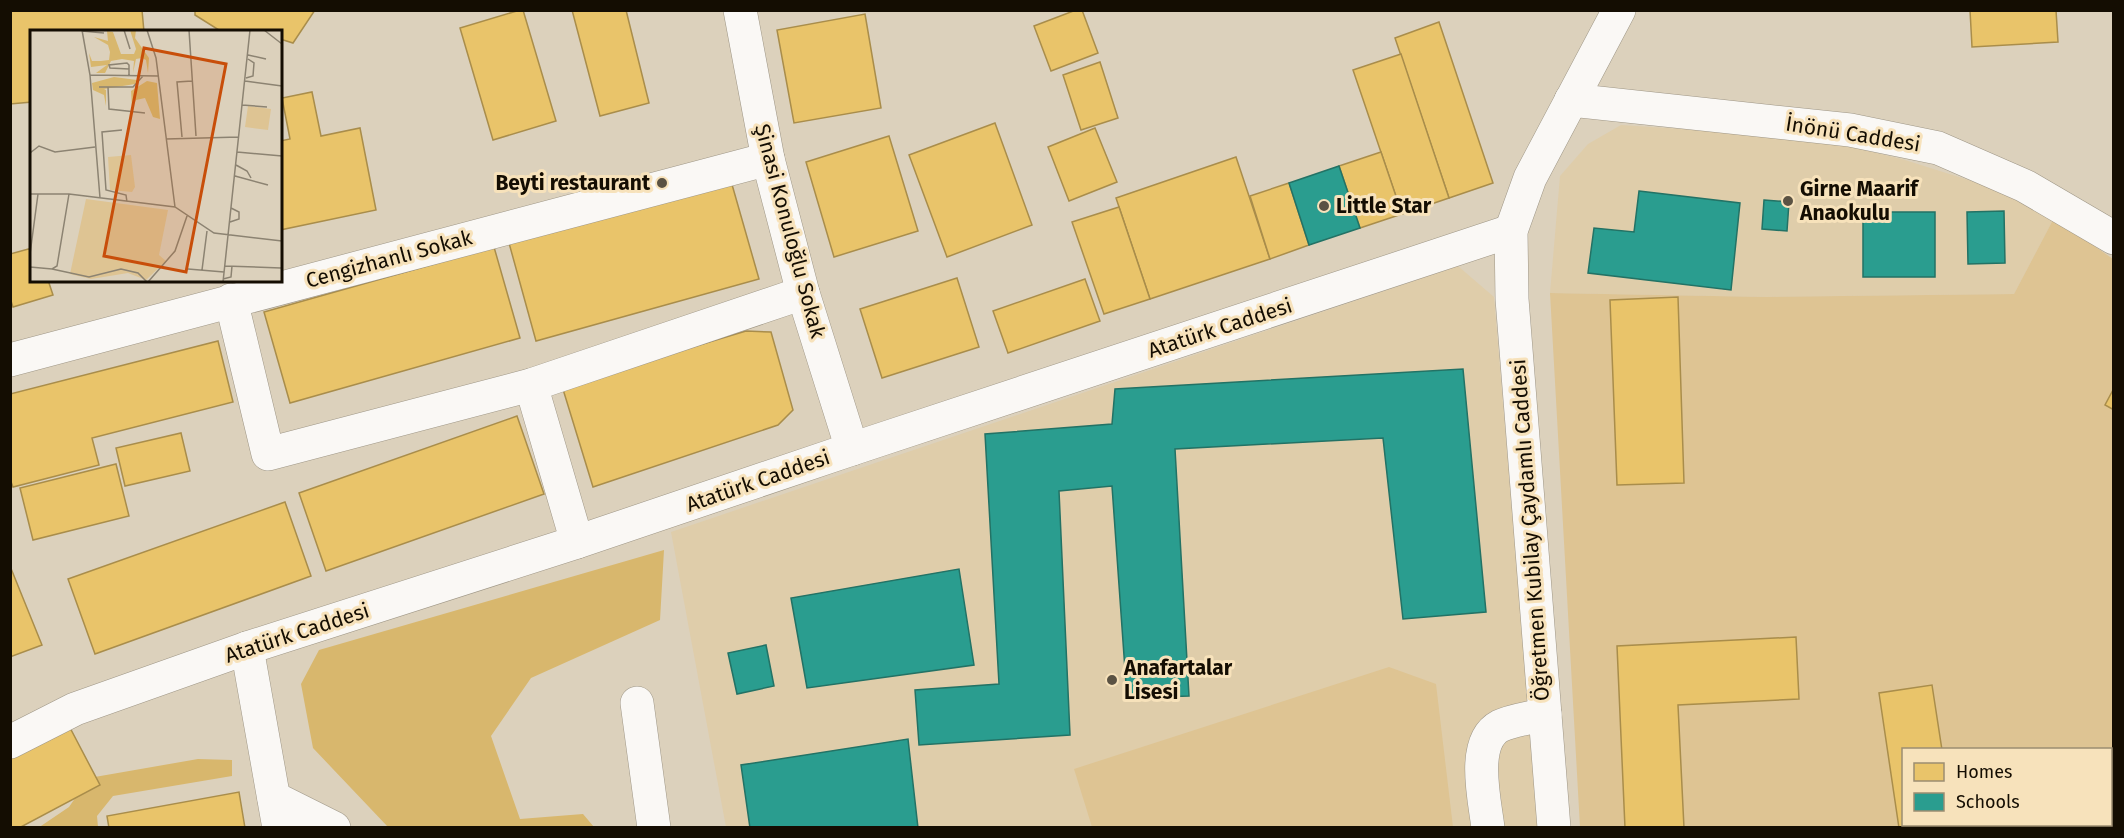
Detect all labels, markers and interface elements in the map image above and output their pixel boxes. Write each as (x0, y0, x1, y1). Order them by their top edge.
inset map (30, 30, 282, 282)
street label: İnönü Caddesi (1784, 111, 1922, 157)
street label: Şinasi Konuloğlu Sokak (749, 121, 831, 341)
place label: Beyti restaurant (495, 170, 651, 196)
marker: Beyti restaurant (655, 176, 669, 190)
place label: Girne Maarif Anaokulu (1799, 176, 1920, 226)
place label: Little Star (1336, 193, 1432, 219)
marker: Girne Maarif Anaokulu (1781, 194, 1795, 208)
marker: Little Star (1317, 199, 1331, 213)
street label: Cengizhanlı Sokak (303, 224, 475, 294)
street label: Atatürk Caddesi (1144, 292, 1296, 364)
street label: Öğretmen Kubilay Çaydamlı Caddesi (1505, 358, 1555, 702)
street label: Atatürk Caddesi (683, 444, 833, 518)
street label: Atatürk Caddesi (221, 597, 373, 669)
place label: Anafartalar Lisesi (1123, 655, 1233, 705)
marker: Anafartalar Lisesi (1105, 673, 1119, 687)
legend (1902, 748, 2112, 826)
text: Homes (1956, 761, 2012, 783)
text: Schools (1956, 791, 2020, 813)

